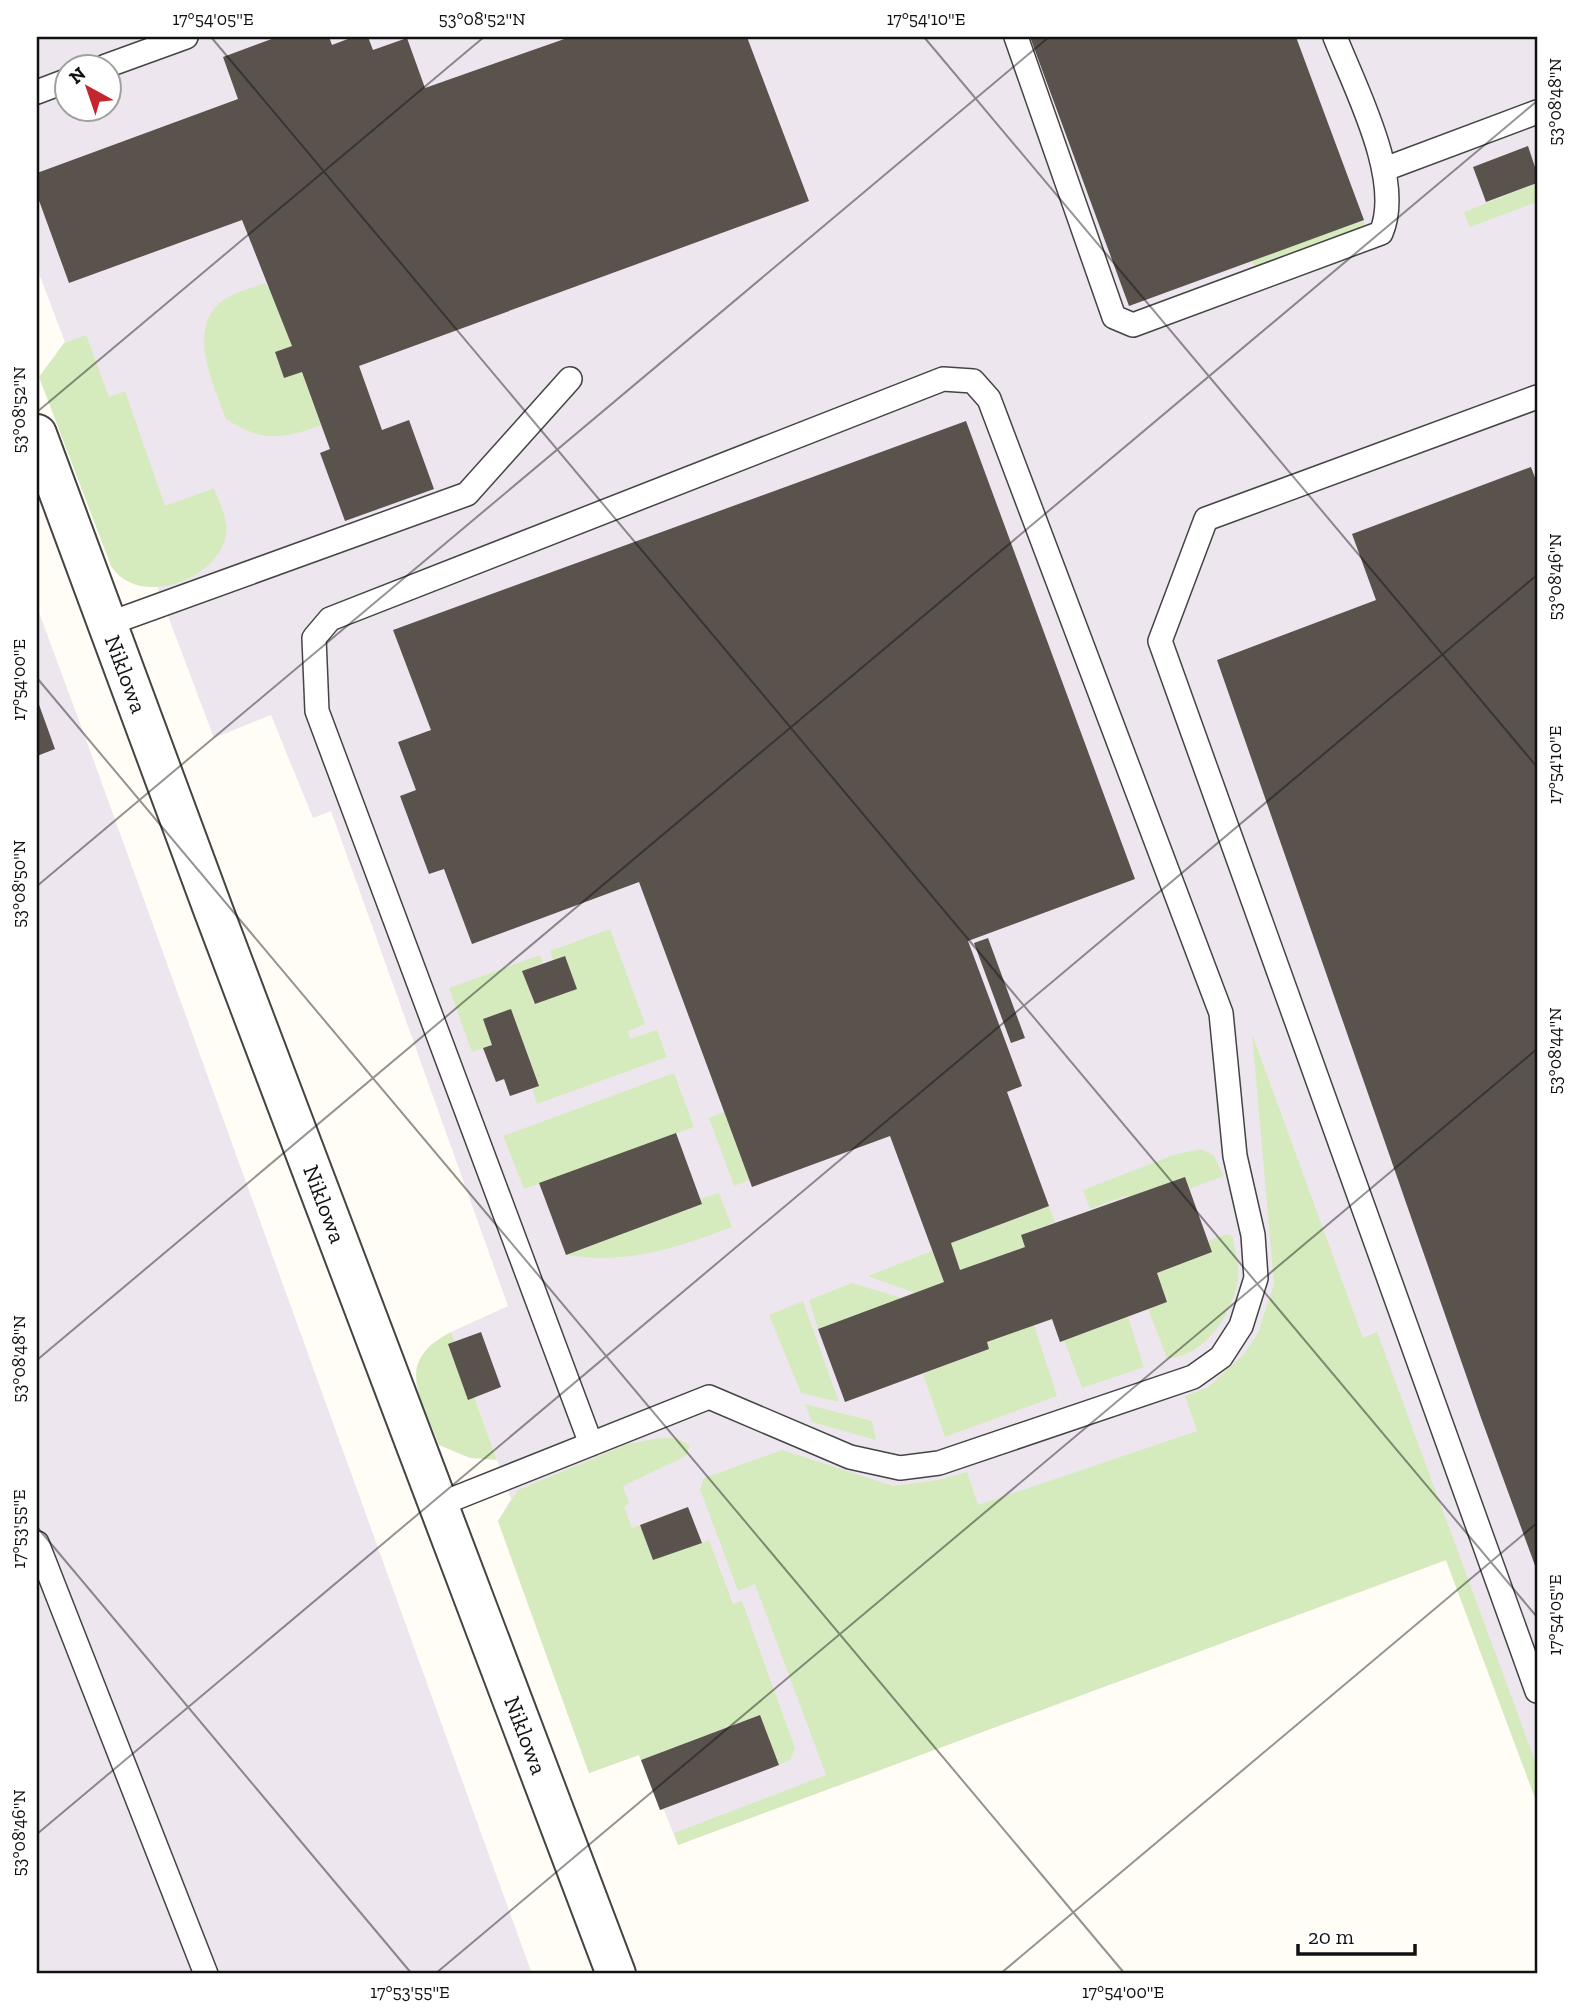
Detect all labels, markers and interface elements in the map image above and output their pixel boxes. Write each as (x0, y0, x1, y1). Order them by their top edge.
text: 17°54'05"E (172, 8, 254, 30)
text: 53°08'52"N (438, 8, 526, 30)
text: 17°54'10"E (887, 8, 965, 30)
north arrow (52, 52, 122, 122)
text: 53°08'48"N (1544, 58, 1566, 146)
text: N (64, 62, 90, 89)
text: 53°08'52"N (8, 366, 30, 454)
text: 53°08'46"N (1544, 533, 1566, 621)
street label: Niklowa (99, 631, 153, 717)
text: 17°54'00"E (8, 639, 30, 721)
text: 17°54'10"E (1544, 726, 1566, 804)
text: 53°08'50"N (8, 840, 30, 928)
text: 53°08'44"N (1544, 1008, 1566, 1094)
street label: Niklowa (297, 1161, 352, 1247)
text: 53°08'48"N (8, 1315, 30, 1403)
text: 17°53'55"E (8, 1489, 30, 1569)
text: 17°54'05"E (1544, 1574, 1566, 1656)
street label: Niklowa (498, 1692, 553, 1778)
text: 53°08'46"N (8, 1789, 30, 1877)
scale bar (1298, 1913, 1415, 1957)
text: 20 m (1308, 1924, 1354, 1949)
text: 17°53'55"E (370, 1981, 450, 2003)
text: 17°54'00"E (1082, 1981, 1164, 2003)

